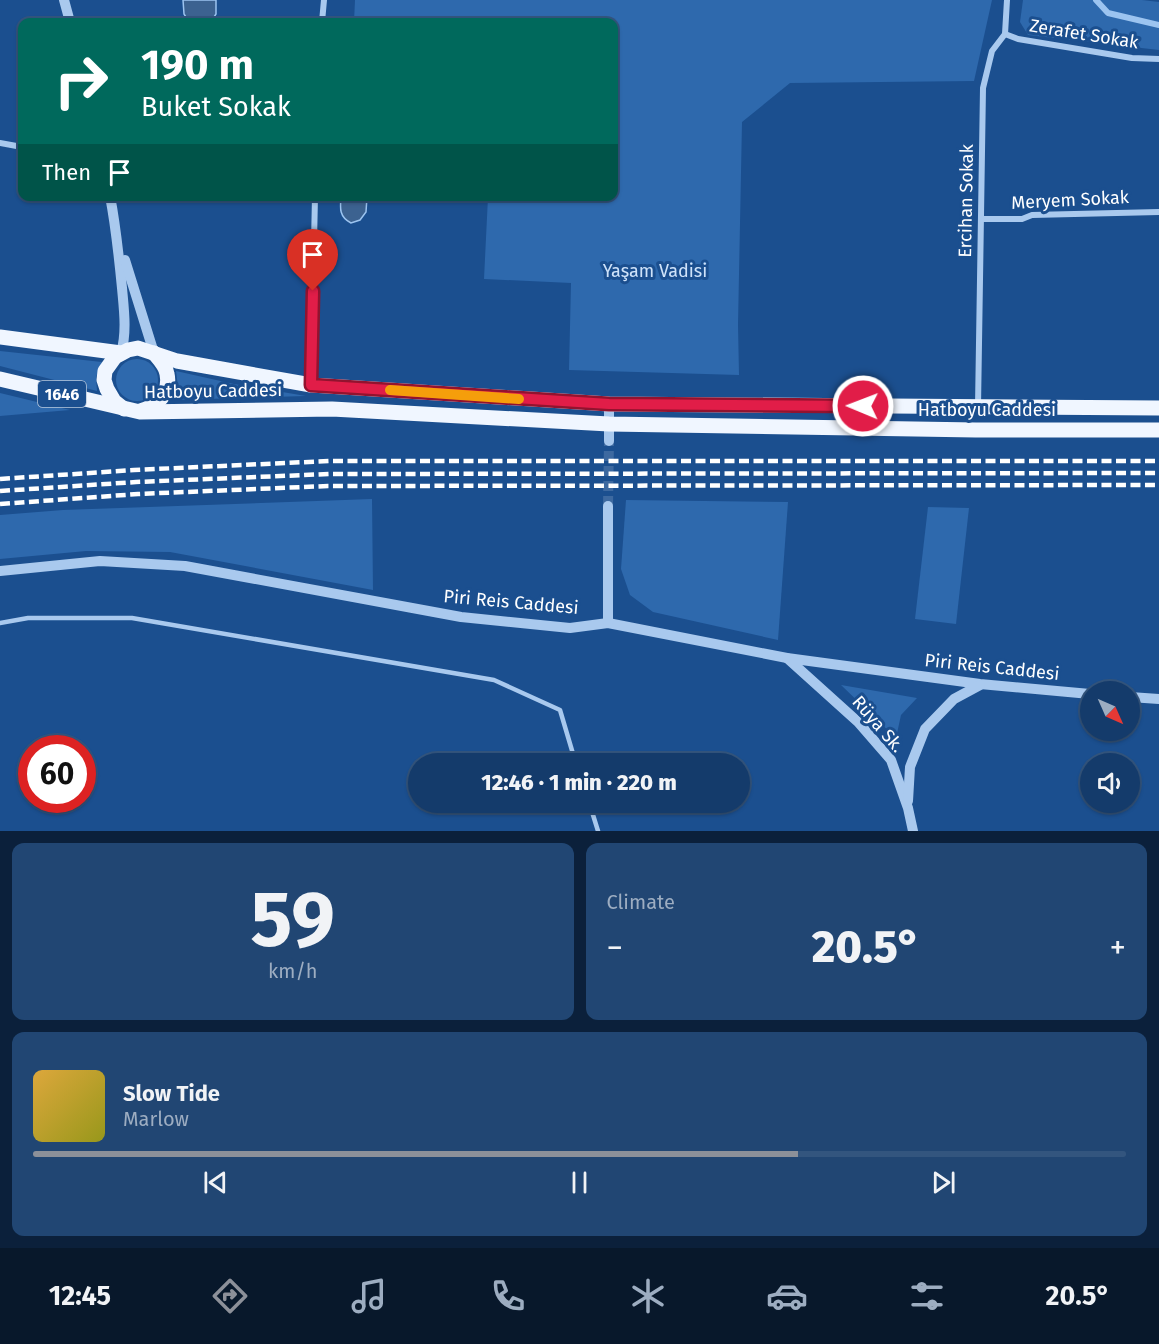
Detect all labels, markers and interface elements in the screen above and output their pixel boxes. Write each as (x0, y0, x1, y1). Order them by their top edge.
street label: Zerafet Sokak (1028, 15, 1141, 54)
text: 190 m (141, 40, 254, 90)
icon: right (42, 42, 120, 120)
text: Buket Sokak (141, 91, 291, 123)
street label: Ercihan Sokak (954, 143, 978, 258)
icon: arrive (103, 156, 136, 189)
text: Then (42, 159, 91, 186)
street label: Meryem Sokak (1011, 186, 1130, 214)
pin (287, 229, 338, 291)
icon: arrive (296, 238, 329, 271)
park label: Yaşam Vadisi (603, 260, 707, 282)
position arrow (831, 374, 895, 438)
street label: Hatboyu Caddesi (144, 379, 282, 403)
road number: 1646 (38, 381, 86, 407)
street label: Hatboyu Caddesi (918, 399, 1056, 421)
street label: Piri Reis Caddesi (443, 585, 579, 619)
street label: Piri Reis Caddesi (923, 649, 1061, 685)
north arrow (1080, 681, 1140, 741)
map controls (1080, 681, 1140, 813)
street label: Rüya Sk. (847, 691, 909, 757)
speed limit sign: 60 (18, 735, 96, 813)
button: sound (1080, 753, 1140, 813)
text: 12:46 · 1 min · 220 m (481, 769, 677, 796)
text: 59 (251, 873, 335, 967)
text: Climate (607, 890, 675, 914)
text: 20.5° (812, 920, 921, 974)
text: − (607, 928, 623, 968)
text: + (1110, 928, 1126, 968)
text: km/h (268, 959, 318, 983)
text: Slow Tide (123, 1080, 220, 1107)
text: Marlow (123, 1107, 189, 1131)
icon: previous (199, 1166, 232, 1199)
icon: pause (563, 1166, 596, 1199)
icon: next (927, 1166, 960, 1199)
icon: directions (209, 1275, 251, 1317)
icon: music (348, 1275, 390, 1317)
icon: phone (487, 1275, 529, 1317)
icon: climate (627, 1275, 669, 1317)
icon: car (766, 1275, 808, 1317)
icon: filters (906, 1275, 948, 1317)
text: 12:45 (49, 1280, 111, 1312)
text: 20.5° (1045, 1280, 1110, 1312)

